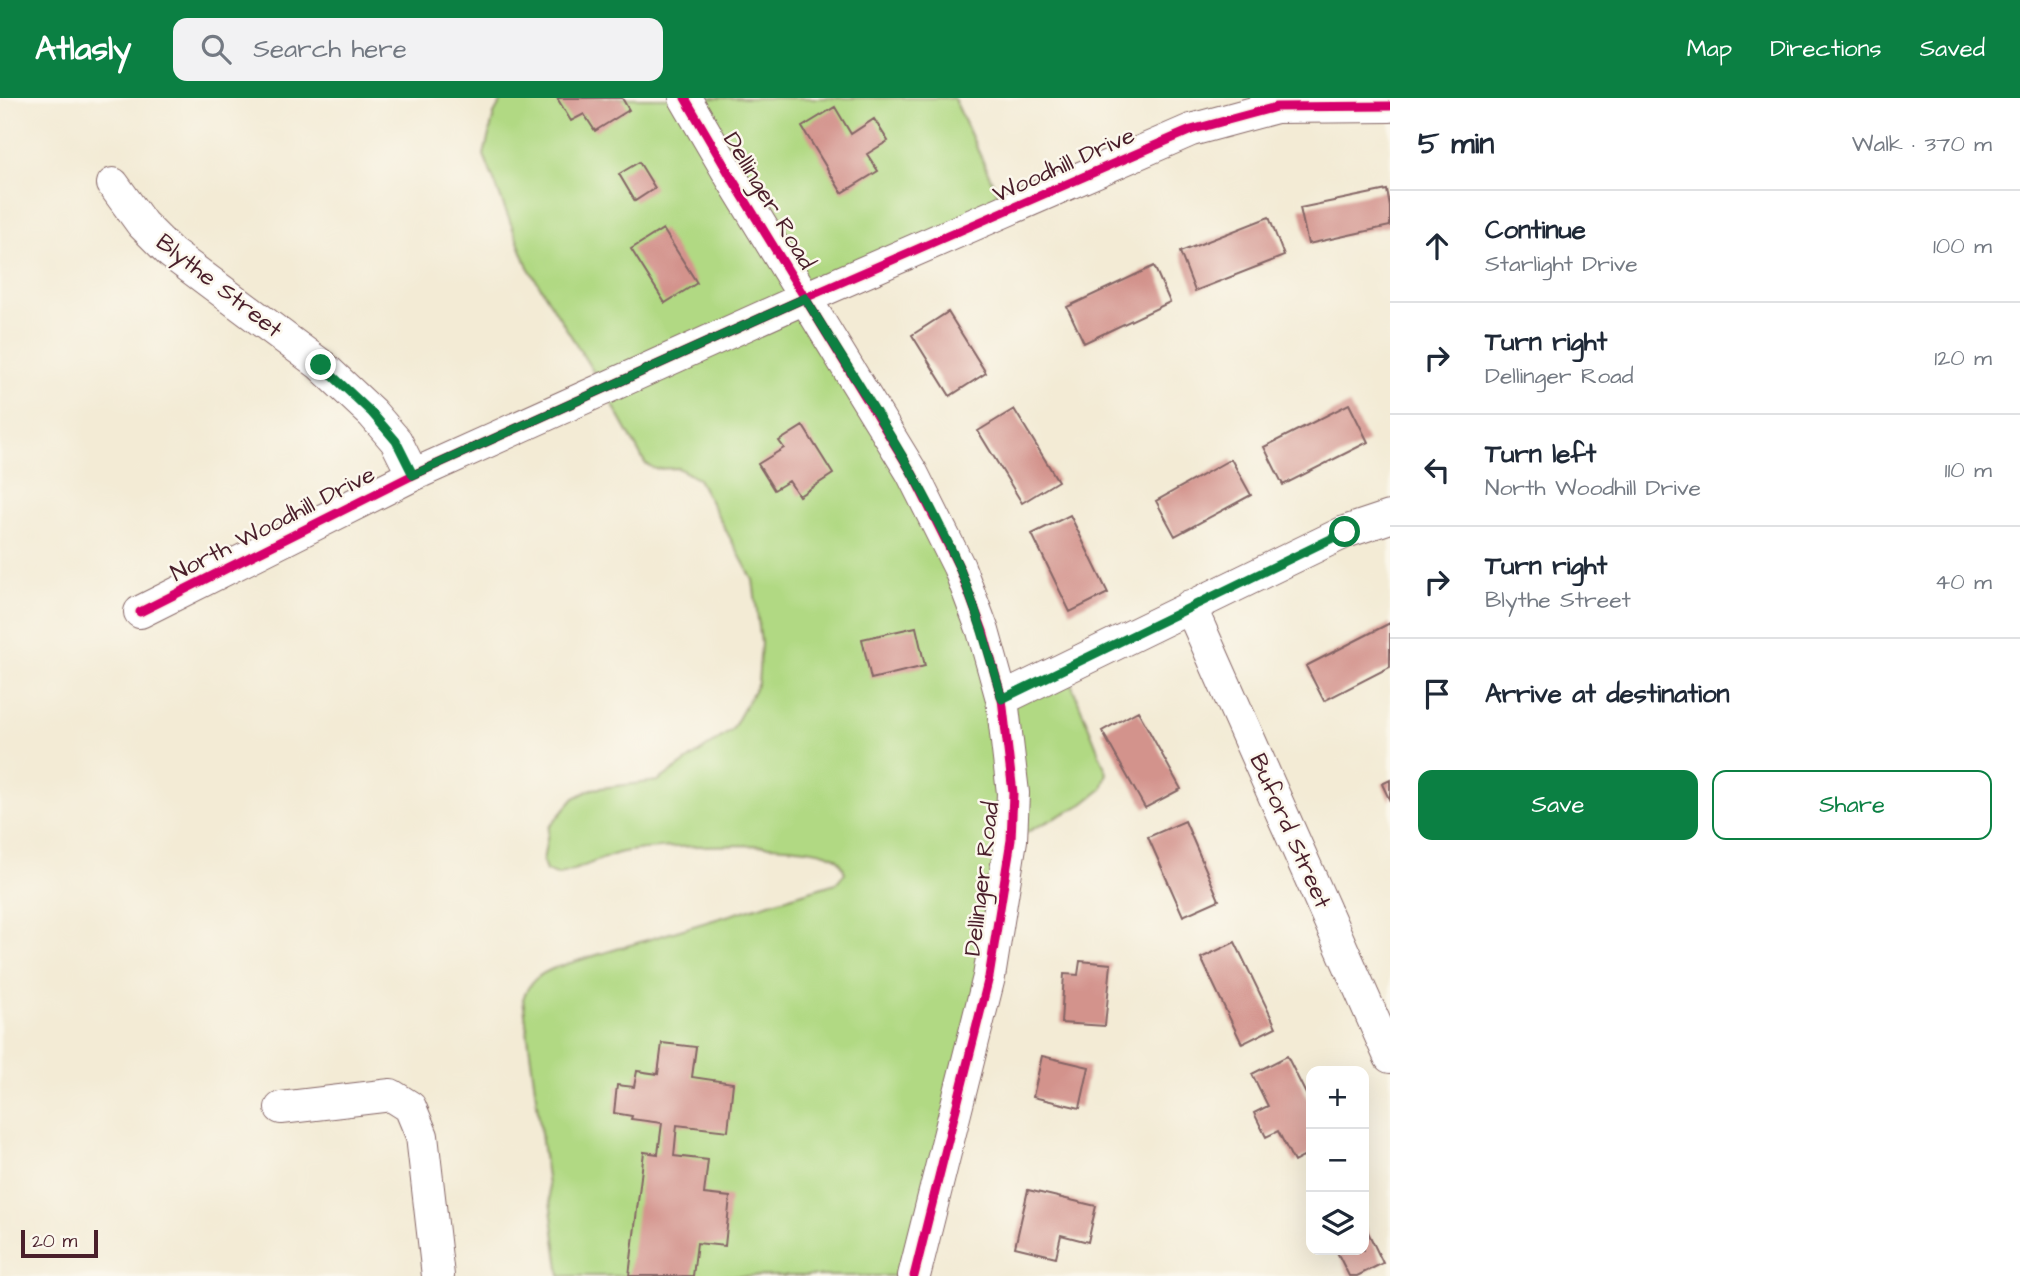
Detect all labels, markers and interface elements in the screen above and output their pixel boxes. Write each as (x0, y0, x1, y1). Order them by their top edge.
search box (173, 18, 663, 81)
text: Atlasly (35, 26, 131, 72)
icon: search (197, 30, 235, 68)
text: Search here (253, 31, 407, 67)
text: Map (1687, 32, 1732, 66)
text: Directions (1770, 32, 1882, 66)
text: Saved (1920, 32, 1985, 66)
street label: Woodhill Drive (987, 118, 1141, 212)
text: 5 min (1418, 123, 1494, 165)
street label: Dellinger Road (714, 126, 824, 277)
text: Walk · 370 m (1852, 128, 1992, 160)
text: Continue (1485, 212, 1586, 248)
street label: Blythe Street (148, 226, 290, 347)
icon: ahead (1418, 227, 1456, 265)
text: 100 m (1933, 230, 1992, 262)
text: Starlight Drive (1485, 248, 1638, 280)
text: Turn right (1485, 324, 1607, 360)
icon: right (1418, 339, 1456, 377)
text: 120 m (1934, 342, 1992, 374)
route end (305, 349, 336, 380)
text: Dellinger Road (1485, 360, 1634, 392)
text: Turn left (1485, 436, 1596, 472)
icon: left (1418, 451, 1456, 489)
text: 110 m (1944, 454, 1992, 486)
street label: North Woodhill Drive (165, 458, 381, 590)
text: North Woodhill Drive (1485, 472, 1701, 504)
route start (1329, 516, 1360, 547)
text: Turn right (1485, 548, 1607, 584)
icon: right (1418, 563, 1456, 601)
text: 40 m (1935, 566, 1992, 598)
text: Blythe Street (1485, 584, 1631, 616)
icon: arrive (1418, 675, 1456, 713)
text: Arrive at destination (1485, 676, 1730, 712)
street label: Buford Street (1241, 748, 1339, 914)
button: Save (1418, 770, 1698, 840)
button: Share (1712, 770, 1992, 840)
street label: Dellinger Road (956, 800, 1009, 958)
map controls (1306, 1066, 1369, 1255)
button: + (1306, 1066, 1369, 1129)
button: − (1306, 1129, 1369, 1192)
button: layers (1306, 1192, 1369, 1255)
scale bar (21, 1227, 98, 1259)
text: 20 m (32, 1228, 77, 1255)

